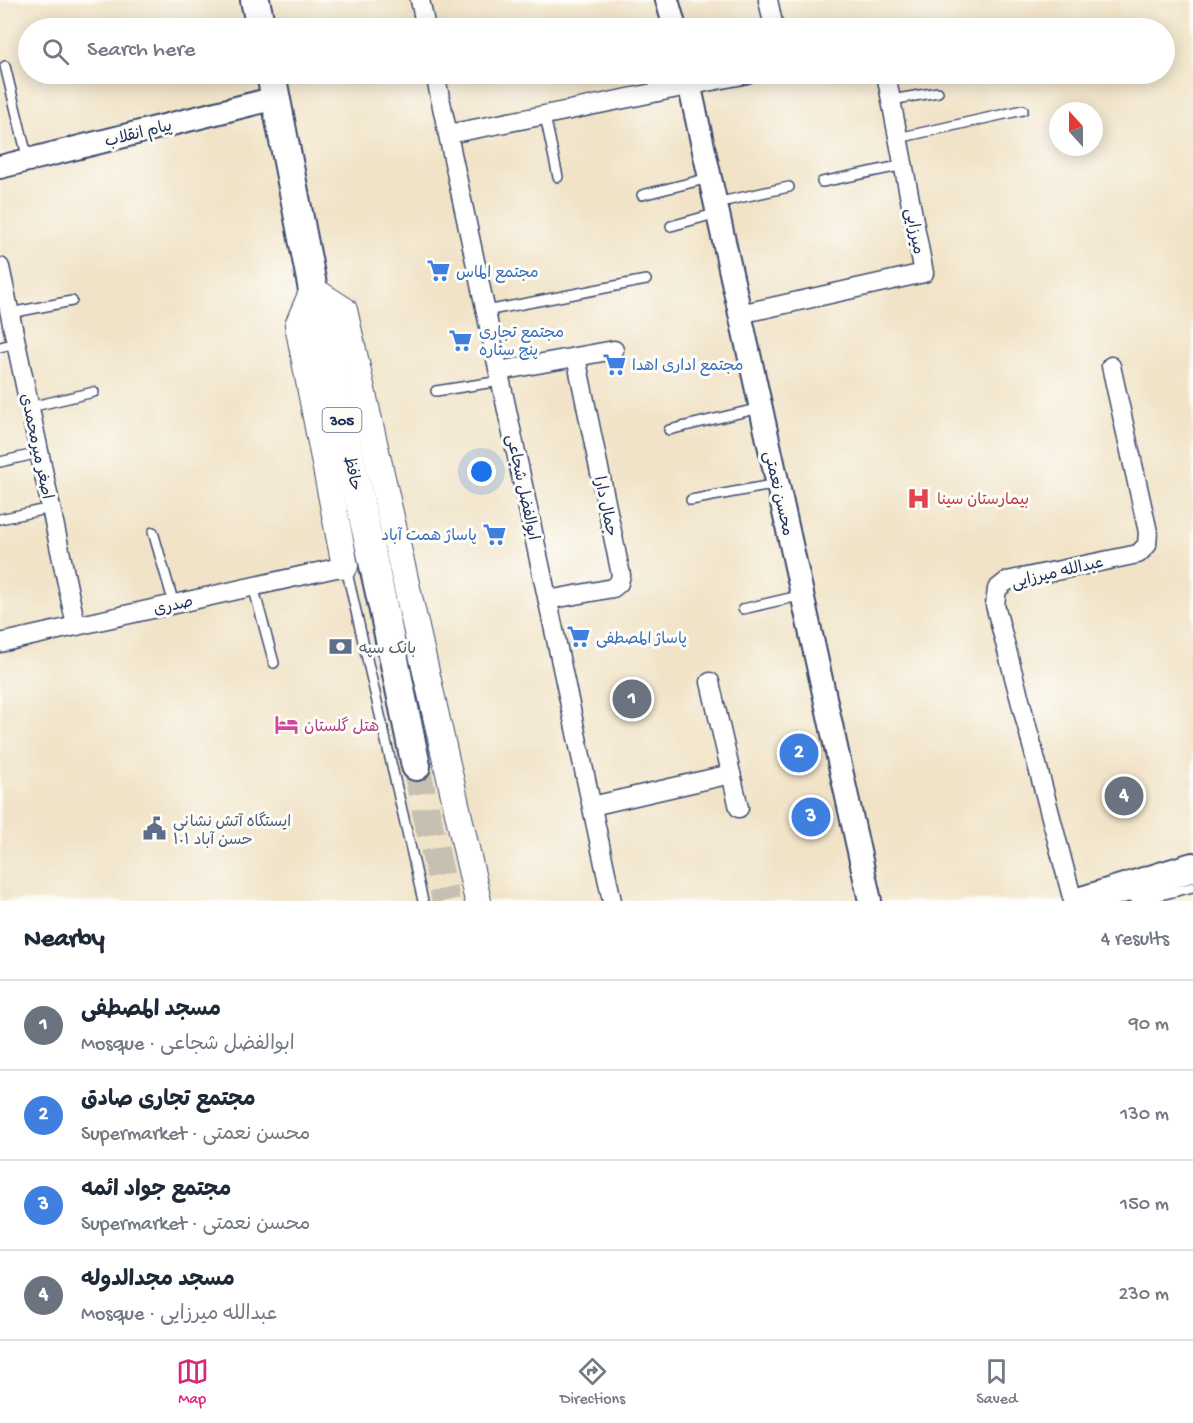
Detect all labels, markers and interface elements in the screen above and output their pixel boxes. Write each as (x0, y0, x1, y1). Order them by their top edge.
search box (18, 18, 1175, 84)
icon: search (39, 35, 72, 68)
text: Search here (87, 38, 195, 64)
north arrow (1049, 102, 1103, 156)
street label: پیام انقلاب (103, 118, 174, 153)
street label: میرزایی (899, 207, 926, 256)
supermarket icon: مجتمع الماس (425, 258, 451, 284)
place label: مجتمع الماس (456, 265, 539, 284)
place label: مجتمع تجاری پنج ستاره (479, 325, 564, 362)
supermarket icon: مجتمع تجاری پنج ستاره (448, 327, 474, 353)
supermarket icon: مجتمع اداری اهدا (601, 351, 627, 377)
place label: مجتمع اداری اهدا (632, 358, 743, 377)
street label: اصغر میرمحمدی (14, 392, 55, 501)
road number: 305 (322, 408, 362, 432)
street label: ابوالفضل شجاعی (500, 433, 541, 542)
street label: محسن نعمتی (758, 450, 796, 538)
street label: حافظ (338, 455, 364, 493)
your location (467, 457, 496, 486)
street label: جمال دارا (588, 475, 619, 539)
hospital icon: بیمارستان سینا (906, 485, 932, 511)
place label: بیمارستان سینا (937, 492, 1029, 511)
supermarket icon: پاساژ همت آباد (482, 521, 508, 547)
place label: پاساژ همت آباد (381, 527, 477, 547)
street label: عبدالله میرزایی (1010, 555, 1106, 594)
street label: صدری (152, 594, 195, 621)
supermarket icon: پاساژ المصطفی (565, 624, 591, 650)
place label: پاساژ المصطفی (596, 631, 687, 650)
bank icon: بانک سپه (328, 634, 354, 660)
place label: بانک سپه (359, 640, 416, 660)
pin: 1 (612, 676, 652, 722)
hotel icon: هتل گلستان (273, 712, 299, 738)
place label: هتل گلستان (304, 716, 379, 738)
pin: 2 (780, 730, 818, 776)
pin: 4 (1104, 774, 1144, 818)
pin: 3 (792, 794, 830, 840)
place label: ایستگاه آتش نشانی ۱۰۱ حسن آباد (173, 811, 291, 851)
public building icon: ایستگاه آتش نشانی ۱۰۱ حسن آباد (142, 816, 168, 842)
text: Nearby (24, 925, 105, 956)
text: 4 results (1101, 929, 1169, 952)
text: مسجد المصطفی (81, 998, 221, 1024)
text: 1 (39, 1014, 48, 1037)
text: 90 m (1129, 1014, 1169, 1037)
text: Mosque · ابوالفضل شجاعی (81, 1034, 295, 1057)
text: مجتمع تجاری صادق (81, 1088, 256, 1114)
text: 2 (39, 1104, 48, 1127)
text: 130 m (1120, 1104, 1169, 1127)
text: Supermarket · محسن نعمتی (81, 1124, 311, 1147)
text: مجتمع جواد ائمه (81, 1178, 231, 1204)
text: 3 (38, 1194, 49, 1217)
text: 150 m (1120, 1194, 1169, 1217)
text: Supermarket · محسن نعمتی (81, 1214, 311, 1237)
text: مسجد مجدالدوله (81, 1268, 235, 1294)
text: 4 (39, 1284, 48, 1307)
text: 230 m (1119, 1284, 1169, 1307)
text: Mosque · عبدالله میرزایی (81, 1304, 277, 1327)
tab: Map (176, 1355, 209, 1410)
tab: Directions (560, 1355, 625, 1410)
tab: Saved (976, 1355, 1017, 1410)

